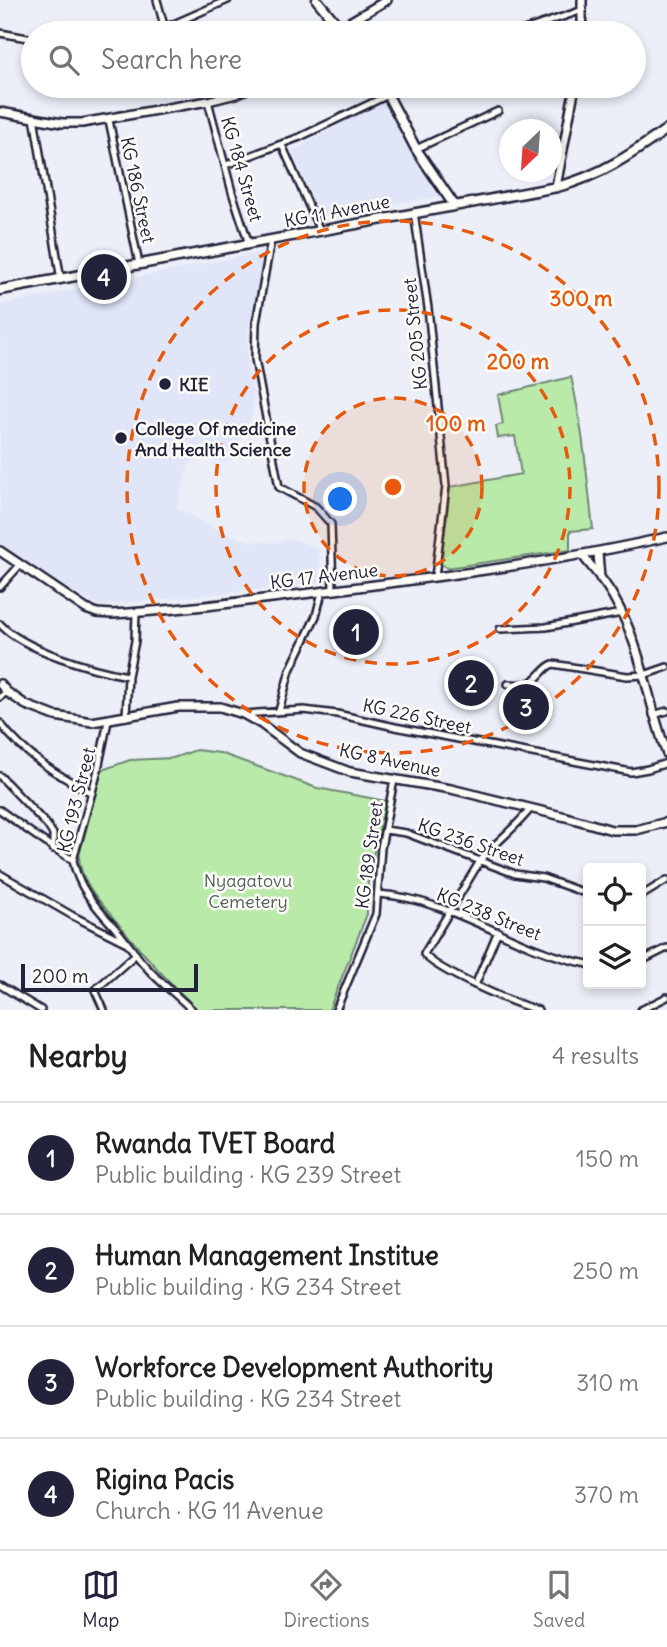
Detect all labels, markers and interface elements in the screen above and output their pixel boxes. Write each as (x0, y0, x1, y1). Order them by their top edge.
search box (21, 21, 646, 98)
icon: search (45, 41, 83, 79)
text: Search here (101, 43, 242, 76)
street label: KG 184 Street (216, 114, 268, 224)
north arrow (499, 119, 562, 182)
street label: KG 186 Street (116, 135, 160, 245)
street label: KG 11 Avenue (282, 190, 392, 232)
pin: 4 (81, 251, 127, 303)
street label: KG 205 Street (398, 277, 432, 391)
text: 300 m (550, 285, 613, 312)
text: 200 m (487, 348, 550, 375)
place label: KIE (179, 373, 209, 396)
marker: KIE (157, 376, 173, 392)
text: 100 m (426, 410, 486, 437)
place label: College Of medicine And Health Science (135, 417, 296, 461)
marker: College Of medicine And Health Science (113, 430, 129, 446)
centre of rings (381, 475, 405, 499)
your location (323, 482, 357, 516)
street label: KG 17 Avenue (269, 558, 379, 594)
pin: 1 (333, 606, 379, 658)
pin: 2 (448, 657, 494, 709)
pin: 3 (503, 681, 549, 733)
street label: KG 226 Street (361, 693, 473, 739)
street label: KG 8 Avenue (337, 738, 443, 782)
street label: KG 193 Street (52, 745, 100, 855)
street label: KG 189 Street (350, 800, 388, 910)
street label: KG 236 Street (415, 813, 527, 871)
map controls (583, 863, 646, 989)
button: locate (583, 863, 646, 926)
park label: Nyagatovu Cemetery (204, 869, 292, 913)
street label: KG 238 Street (433, 883, 545, 945)
button: layers (583, 926, 646, 989)
scale bar (21, 961, 198, 993)
text: 200 m (32, 964, 89, 988)
text: Nearby (28, 1037, 128, 1075)
text: 4 results (552, 1041, 639, 1070)
text: Rwanda TVET Board (95, 1127, 335, 1160)
text: 1 (46, 1144, 56, 1173)
text: 150 m (576, 1144, 639, 1173)
text: Public building · KG 239 Street (95, 1160, 401, 1189)
text: Human Management Institue (95, 1239, 439, 1272)
text: 2 (45, 1256, 57, 1285)
text: 250 m (572, 1256, 639, 1285)
text: Public building · KG 234 Street (95, 1272, 401, 1301)
text: Workforce Development Authority (95, 1351, 493, 1384)
text: 3 (44, 1368, 58, 1397)
text: 310 m (576, 1368, 639, 1397)
text: Public building · KG 234 Street (95, 1384, 401, 1413)
text: Rigina Pacis (95, 1463, 234, 1496)
text: 4 (44, 1480, 58, 1509)
text: 370 m (574, 1480, 639, 1509)
text: Church · KG 11 Avenue (95, 1496, 324, 1525)
tab: Map (82, 1566, 120, 1632)
tab: Directions (284, 1566, 369, 1632)
tab: Saved (533, 1566, 585, 1632)

